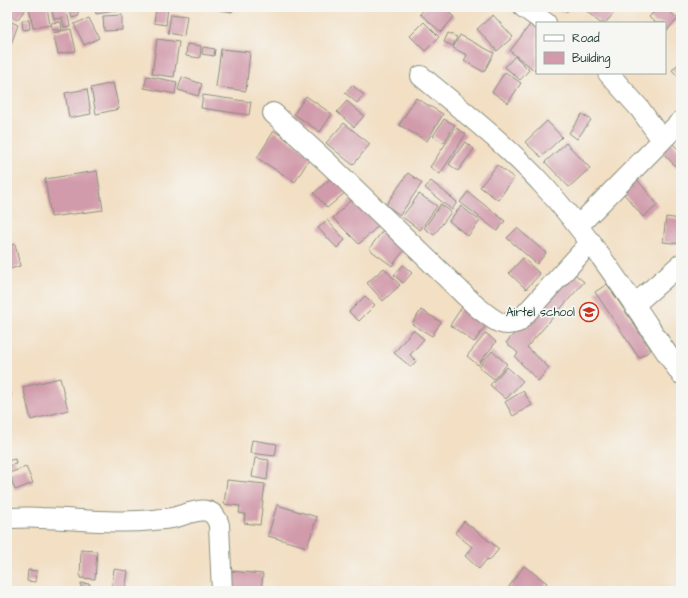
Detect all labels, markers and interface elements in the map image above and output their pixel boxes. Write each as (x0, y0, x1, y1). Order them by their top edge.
legend (536, 22, 666, 74)
text: Road (572, 30, 600, 47)
text: Building (572, 50, 610, 68)
school or university icon: Airtel school (578, 301, 600, 323)
place label: Airtel school (506, 304, 575, 321)

